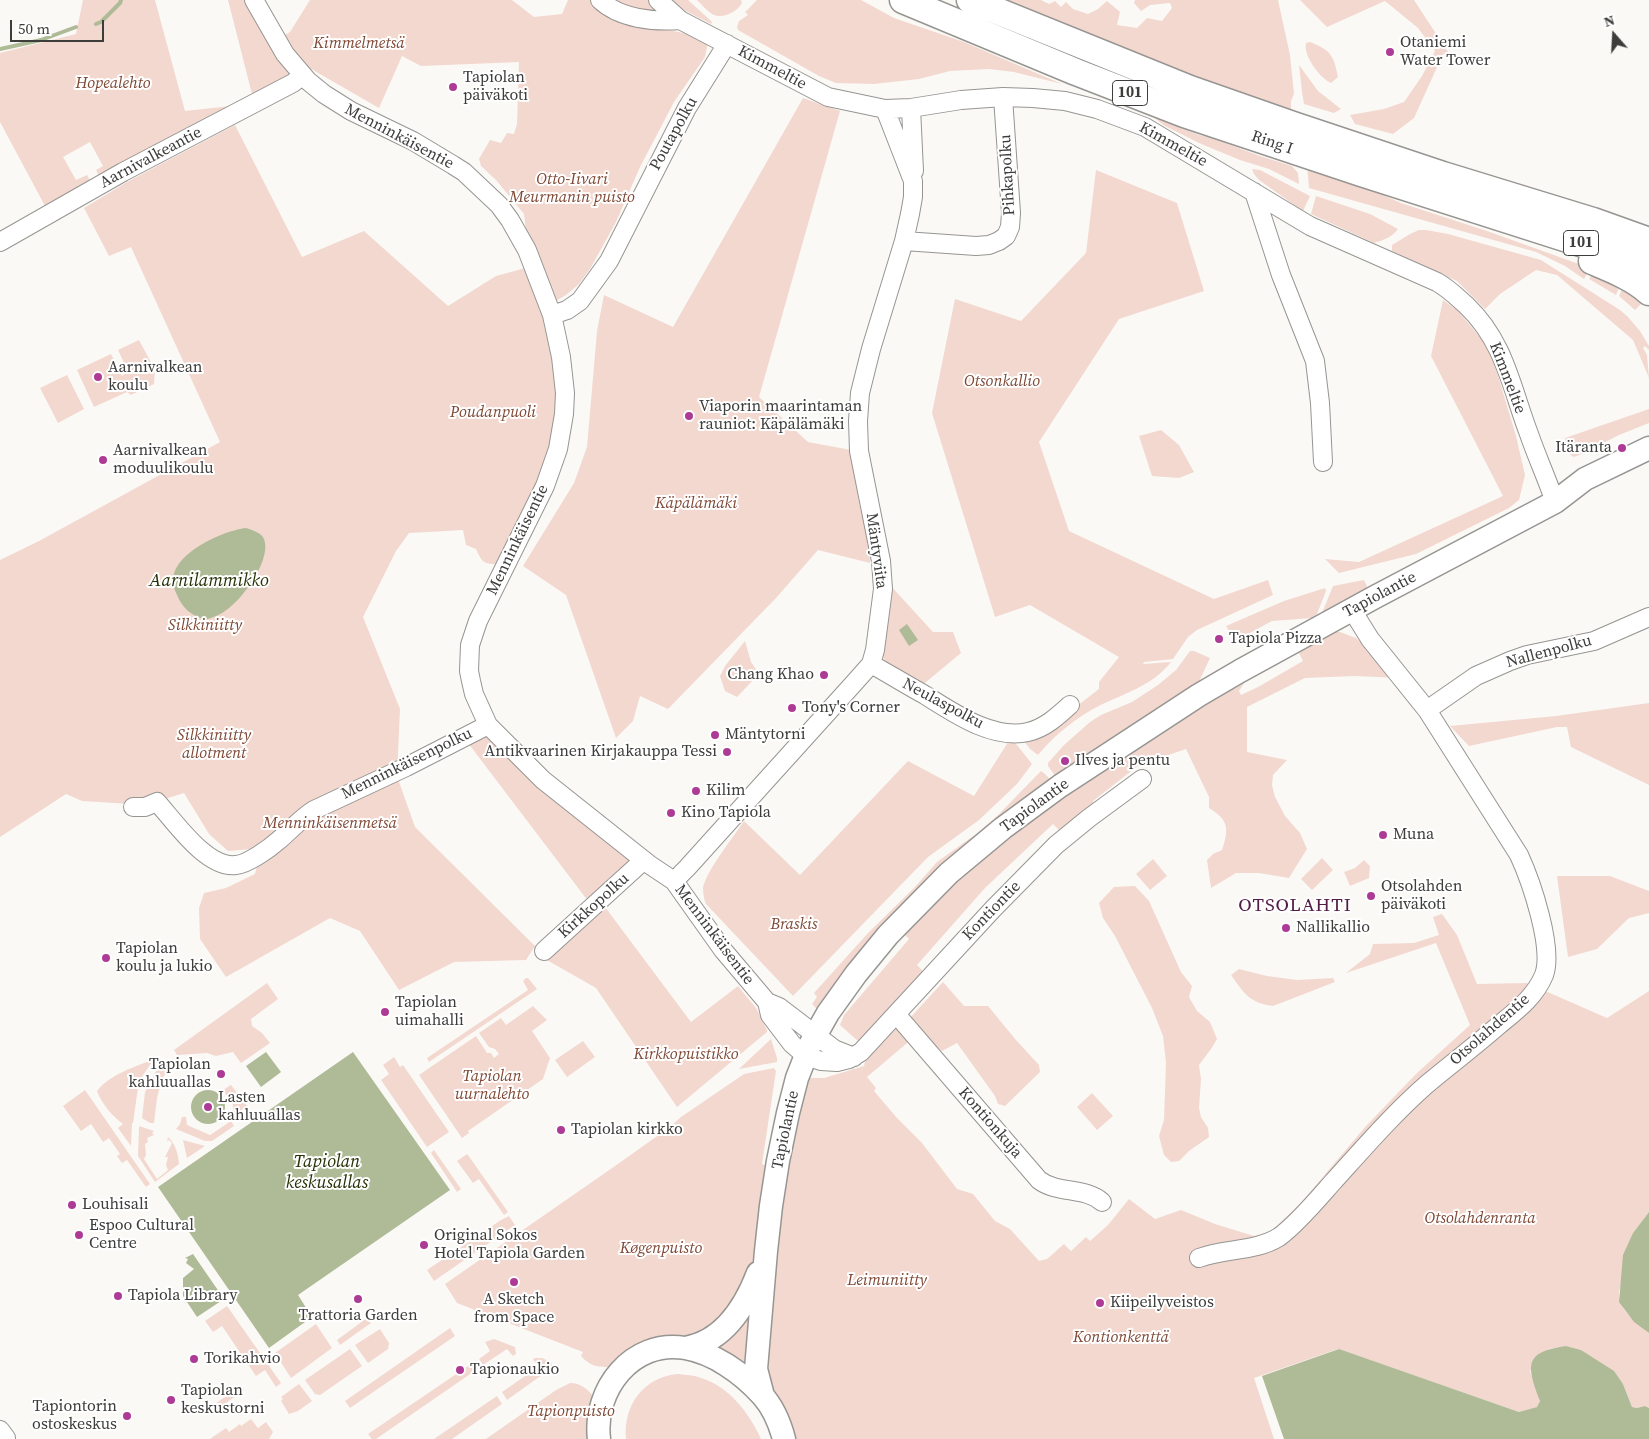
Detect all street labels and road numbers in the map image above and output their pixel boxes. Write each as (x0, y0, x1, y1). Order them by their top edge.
street label: Kimmeltie (734, 42, 810, 94)
road number: 101 (1112, 80, 1148, 106)
street label: Poutapolku (646, 94, 702, 174)
street label: Menninkäisentie (341, 100, 457, 174)
street label: Kimmeltie (1135, 118, 1211, 172)
street label: Aarnivalkeantie (97, 123, 205, 193)
street label: Ring I (1249, 127, 1295, 159)
street label: Pihkapolku (996, 134, 1020, 216)
road number: 101 (1564, 230, 1598, 256)
street label: Kimmeltie (1485, 339, 1529, 417)
street label: Menninkäisentie (483, 482, 553, 598)
street label: Mäntyviita (861, 512, 891, 590)
street label: Tapiolantie (1340, 568, 1420, 622)
street label: Nallenpolku (1504, 631, 1594, 673)
street label: Neulaspolku (899, 675, 987, 733)
street label: Menninkäisenpolku (338, 724, 476, 804)
street label: Tapiolantie (997, 775, 1073, 837)
street label: Kirkkopolku (555, 869, 633, 943)
street label: Kontiontie (959, 877, 1025, 945)
street label: Menninkäisentie (670, 881, 758, 989)
street label: Otsolahdentie (1446, 990, 1534, 1070)
street label: Kontionkuja (954, 1084, 1026, 1162)
street label: Tapiolantie (768, 1089, 804, 1171)

